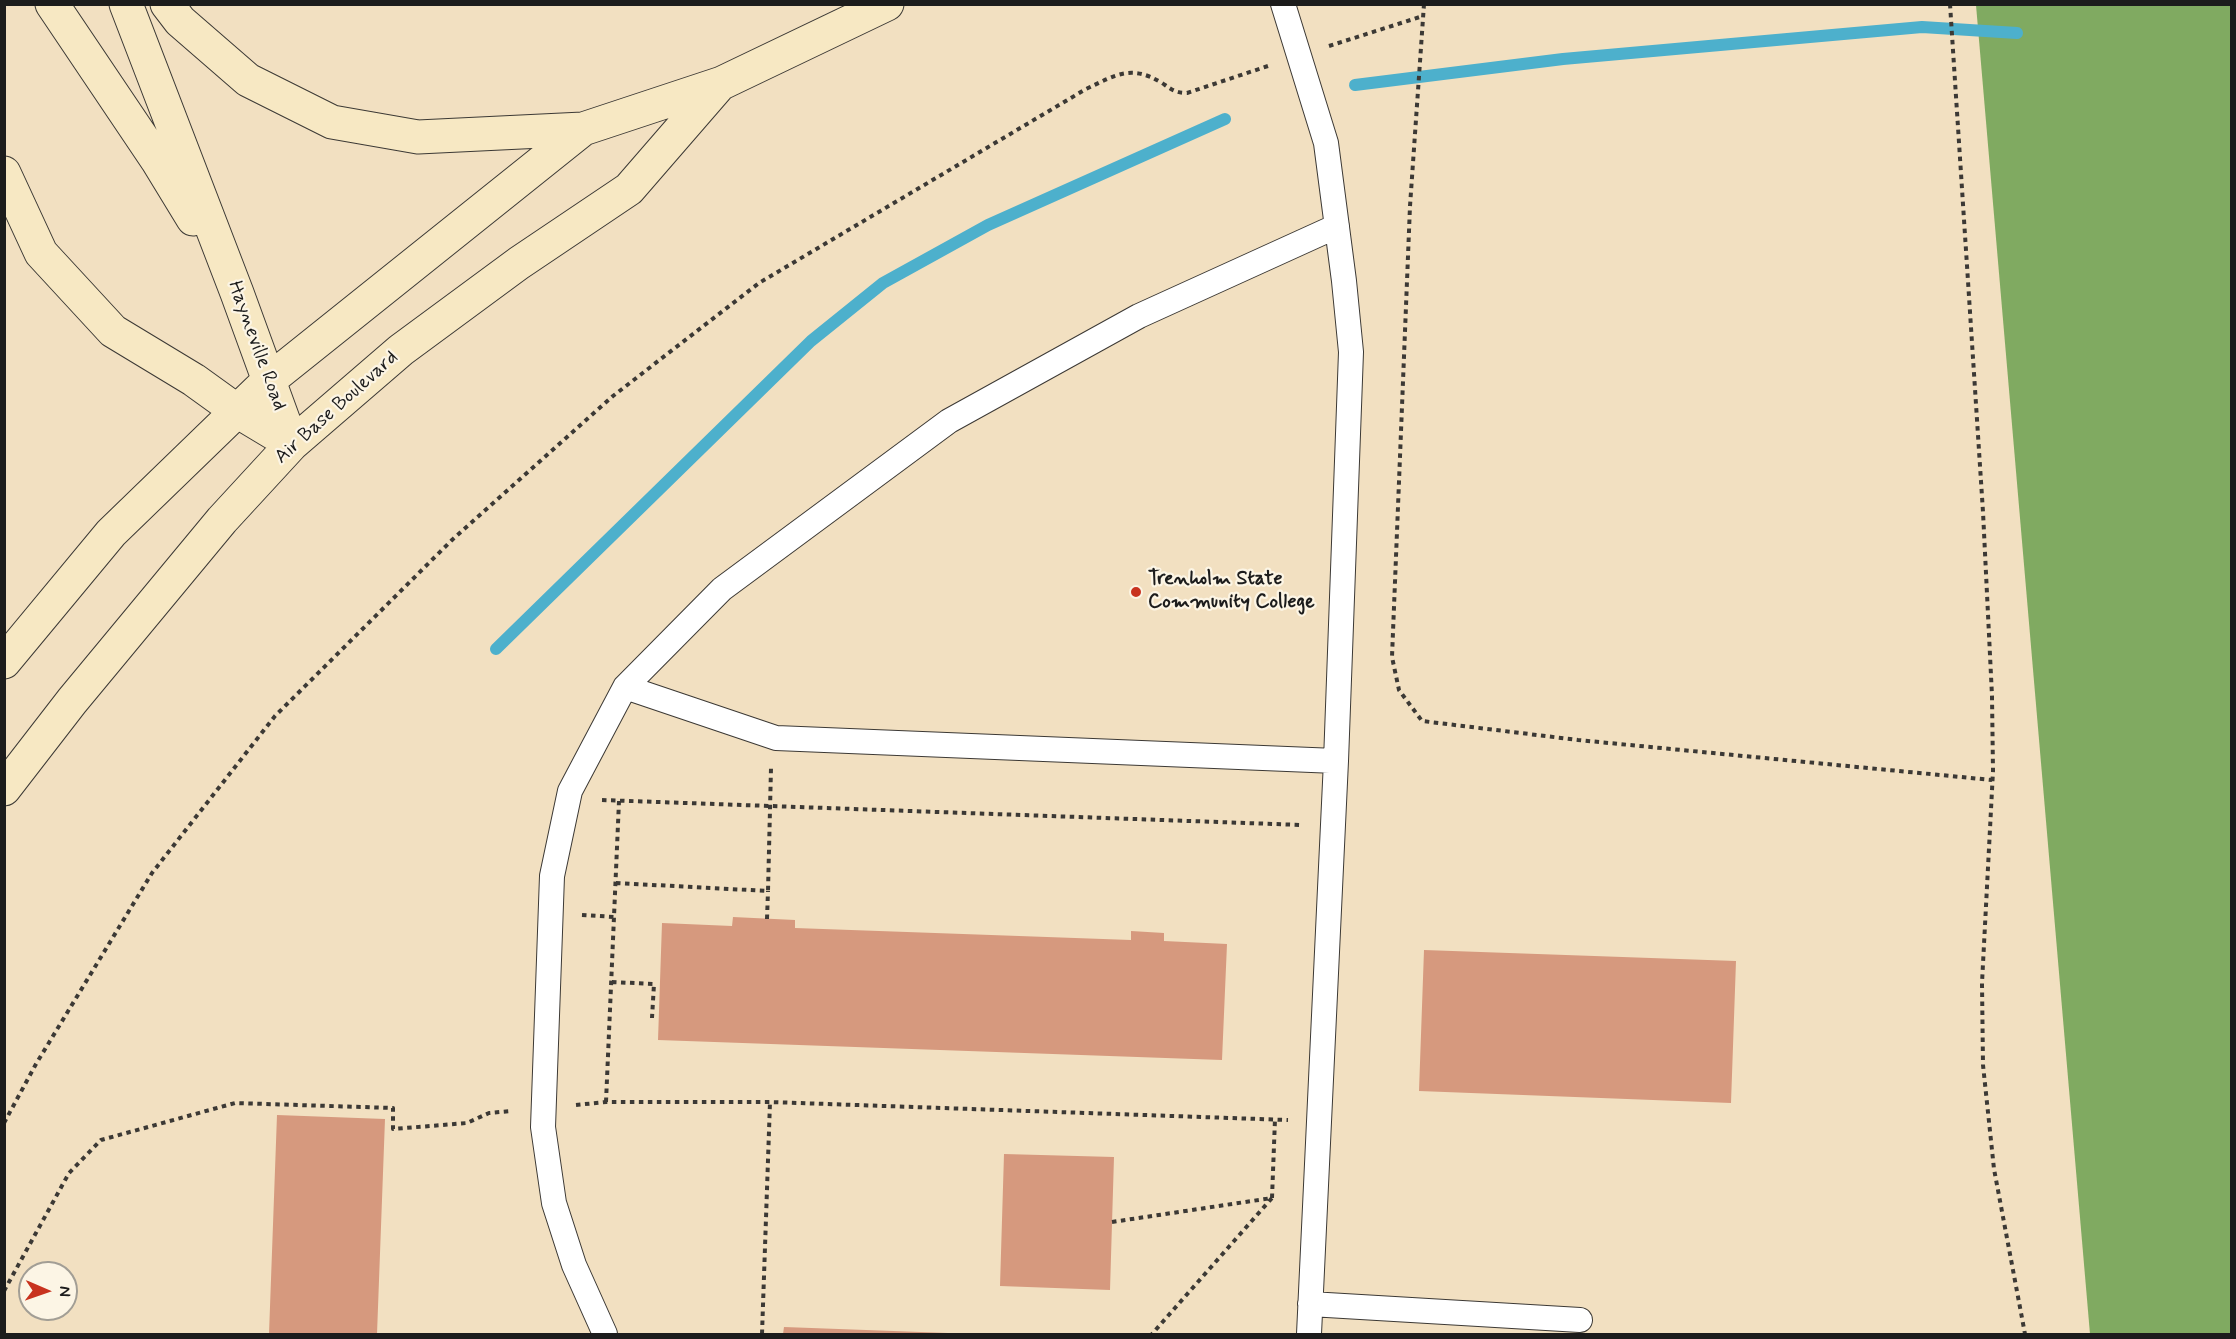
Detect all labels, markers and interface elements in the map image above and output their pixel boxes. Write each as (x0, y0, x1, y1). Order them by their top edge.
street label: Hayneville Road (221, 278, 291, 414)
street label: Air Base Boulevard (270, 346, 404, 470)
place label: Trenholm State Community College (1148, 568, 1315, 615)
marker: Trenholm State Community College (1129, 585, 1143, 599)
north arrow (18, 1261, 78, 1321)
text: N (54, 1286, 75, 1297)

